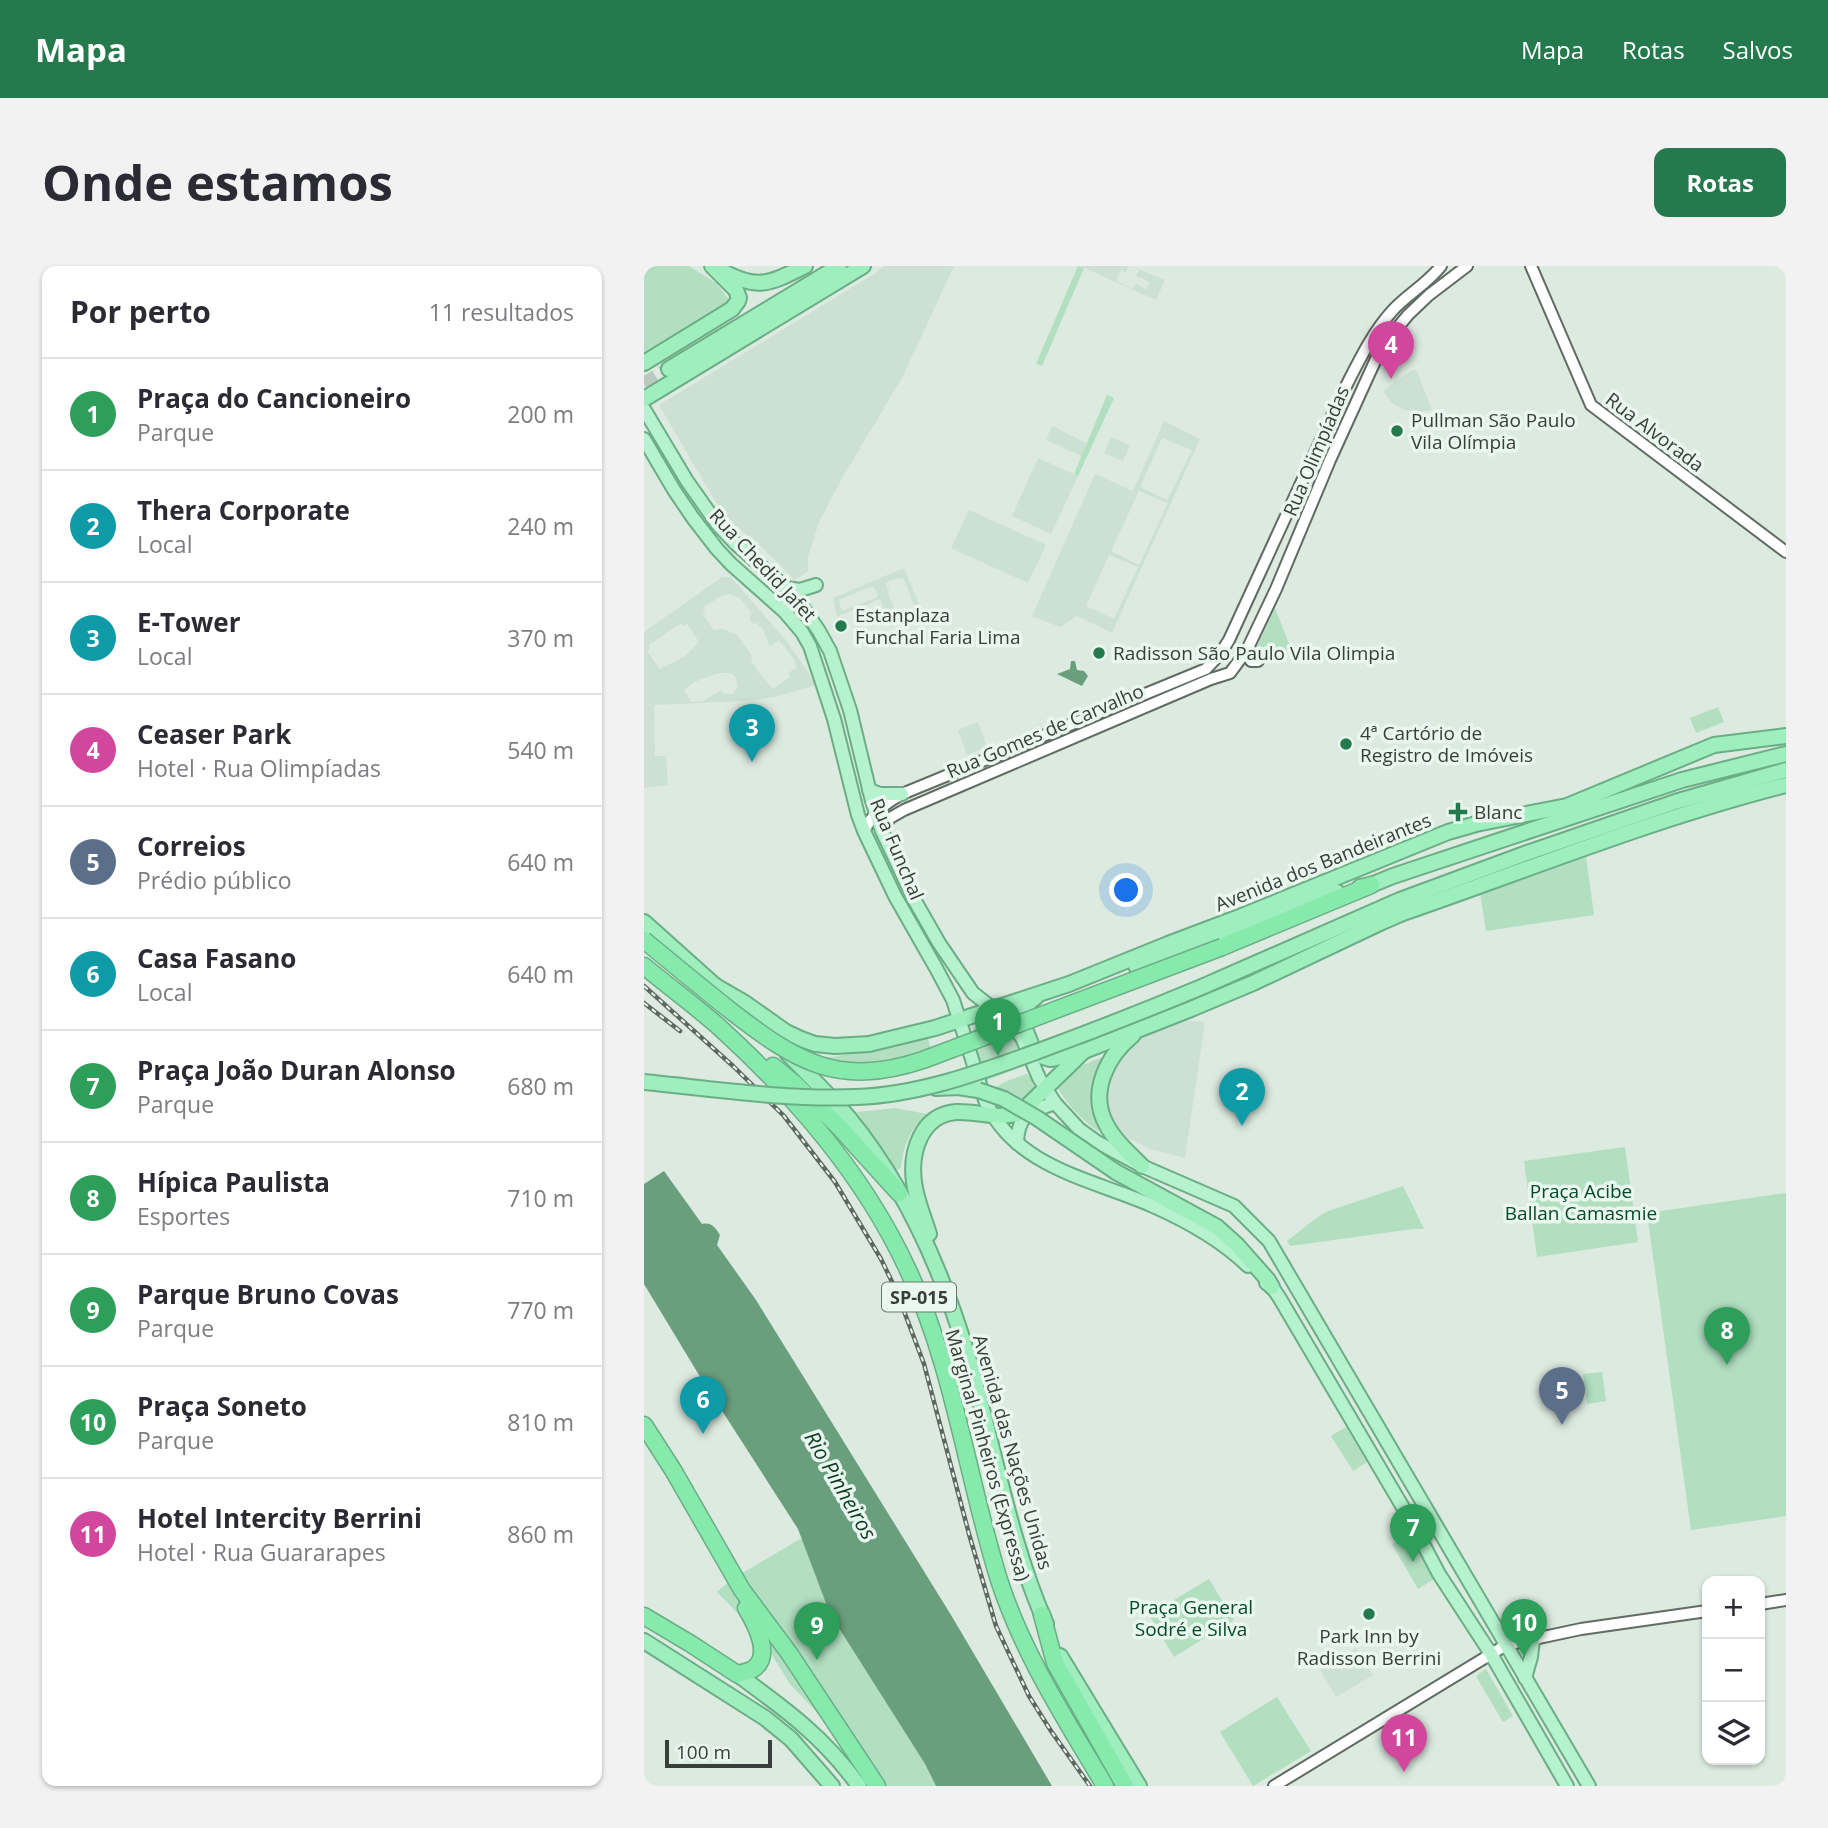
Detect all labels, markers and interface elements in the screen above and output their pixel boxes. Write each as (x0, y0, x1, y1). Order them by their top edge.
text: Mapa (35, 27, 127, 72)
text: Mapa (1521, 33, 1584, 66)
text: Rotas (1622, 33, 1685, 66)
text: Salvos (1723, 33, 1793, 66)
button: Rotas (1654, 148, 1786, 217)
text: Onde estamos (42, 149, 393, 215)
text: Por perto (70, 291, 211, 332)
text: 11 resultados (429, 296, 574, 328)
pin: 4 (1368, 321, 1414, 379)
text: Praça do Cancioneiro (137, 380, 411, 416)
street label: Rua Olimpíadas (1277, 382, 1355, 520)
street label: Rua Alvorada (1600, 386, 1710, 478)
text: 1 (86, 398, 100, 430)
text: 200 m (507, 398, 574, 430)
place label: Pullman São Paulo Vila Olímpia (1411, 407, 1576, 455)
text: Parque (137, 416, 214, 448)
marker: Pullman São Paulo Vila Olímpia (1389, 423, 1405, 439)
text: Thera Corporate (137, 492, 350, 528)
street label: Rua Chedid Jafet (704, 503, 822, 627)
text: 2 (86, 510, 100, 542)
text: 240 m (507, 510, 574, 542)
text: Local (137, 528, 192, 560)
place label: Estanplaza Funchal Faria Lima (855, 602, 1020, 650)
text: E-Tower (137, 604, 241, 640)
marker: Estanplaza Funchal Faria Lima (833, 618, 849, 634)
text: 3 (86, 622, 100, 654)
text: 370 m (507, 622, 574, 654)
text: Local (137, 640, 192, 672)
place label: Radisson São Paulo Vila Olimpia (1113, 640, 1395, 666)
marker: Radisson São Paulo Vila Olimpia (1091, 645, 1107, 661)
street label: Rua Gomes de Carvalho (942, 678, 1148, 784)
pin: 3 (729, 704, 775, 762)
text: Ceaser Park (137, 716, 291, 752)
place label: 4ª Cartório de Registro de Imóveis (1360, 720, 1533, 768)
text: 4 (86, 734, 100, 766)
text: 540 m (507, 734, 574, 766)
marker: 4ª Cartório de Registro de Imóveis (1338, 736, 1354, 752)
text: Hotel · Rua Olimpíadas (137, 752, 381, 784)
street label: Rua Funchal (864, 794, 930, 904)
place label: Blanc (1474, 799, 1522, 825)
marker: Blanc (1448, 802, 1468, 822)
street label: Avenida dos Bandeirantes (1211, 807, 1435, 917)
text: Correios (137, 828, 246, 864)
text: 5 (86, 846, 100, 878)
text: 640 m (507, 846, 574, 878)
text: Prédio público (137, 864, 292, 896)
your location (1109, 873, 1143, 907)
text: Casa Fasano (137, 940, 296, 976)
text: 6 (86, 958, 100, 990)
text: 640 m (507, 958, 574, 990)
text: Local (137, 976, 192, 1008)
pin: 1 (975, 998, 1021, 1056)
text: Praça João Duran Alonso (137, 1052, 456, 1088)
pin: 2 (1219, 1068, 1265, 1126)
text: 7 (86, 1070, 100, 1102)
text: 680 m (507, 1070, 574, 1102)
text: Parque (137, 1088, 214, 1120)
text: Hípica Paulista (137, 1164, 330, 1200)
park label: Praça Acibe Ballan Camasmie (1505, 1178, 1657, 1226)
text: 8 (86, 1182, 100, 1214)
text: 710 m (507, 1182, 574, 1214)
text: Esportes (137, 1200, 230, 1232)
text: Parque Bruno Covas (137, 1276, 399, 1312)
road number: SP-015 (882, 1282, 956, 1312)
text: 9 (86, 1294, 100, 1326)
text: 770 m (507, 1294, 574, 1326)
pin: 8 (1704, 1307, 1750, 1365)
text: Parque (137, 1312, 214, 1344)
street label: Marginal Pinheiros (Expressa) (940, 1326, 1036, 1584)
street label: Avenida das Nações Unidas (967, 1331, 1059, 1573)
pin: 5 (1539, 1367, 1585, 1425)
pin: 6 (680, 1376, 726, 1434)
text: Praça Soneto (137, 1388, 307, 1424)
text: 10 (80, 1406, 106, 1438)
text: 810 m (507, 1406, 574, 1438)
text: Parque (137, 1424, 214, 1456)
water label: Rio Pinheiros (799, 1426, 883, 1544)
text: Hotel Intercity Berrini (137, 1500, 422, 1536)
pin: 7 (1390, 1504, 1436, 1562)
text: 11 (80, 1518, 106, 1550)
text: 860 m (507, 1518, 574, 1550)
text: Hotel · Rua Guararapes (137, 1536, 386, 1568)
map controls (1702, 1576, 1765, 1765)
button: + (1702, 1576, 1765, 1639)
park label: Praça General Sodré e Silva (1129, 1594, 1253, 1642)
pin: 10 (1501, 1599, 1547, 1657)
pin: 9 (794, 1602, 840, 1660)
marker: Park Inn by Radisson Berrini (1361, 1606, 1377, 1622)
place label: Park Inn by Radisson Berrini (1297, 1623, 1441, 1671)
button: − (1702, 1639, 1765, 1702)
button: layers (1702, 1702, 1765, 1765)
pin: 11 (1381, 1714, 1427, 1772)
scale bar (665, 1737, 772, 1769)
text: 100 m (676, 1739, 731, 1765)

